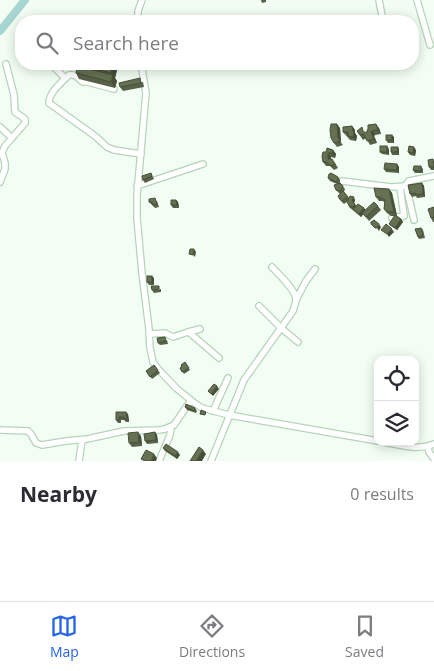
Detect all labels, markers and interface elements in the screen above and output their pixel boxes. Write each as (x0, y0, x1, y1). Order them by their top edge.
search box (15, 15, 419, 70)
icon: search (33, 29, 61, 57)
text: Search here (73, 30, 179, 56)
map controls (374, 356, 419, 446)
button: locate (374, 356, 419, 401)
button: layers (374, 401, 419, 446)
text: Nearby (20, 480, 97, 508)
text: 0 results (350, 483, 414, 505)
tab: Map (50, 612, 79, 661)
tab: Directions (179, 612, 245, 661)
tab: Saved (345, 612, 384, 661)

